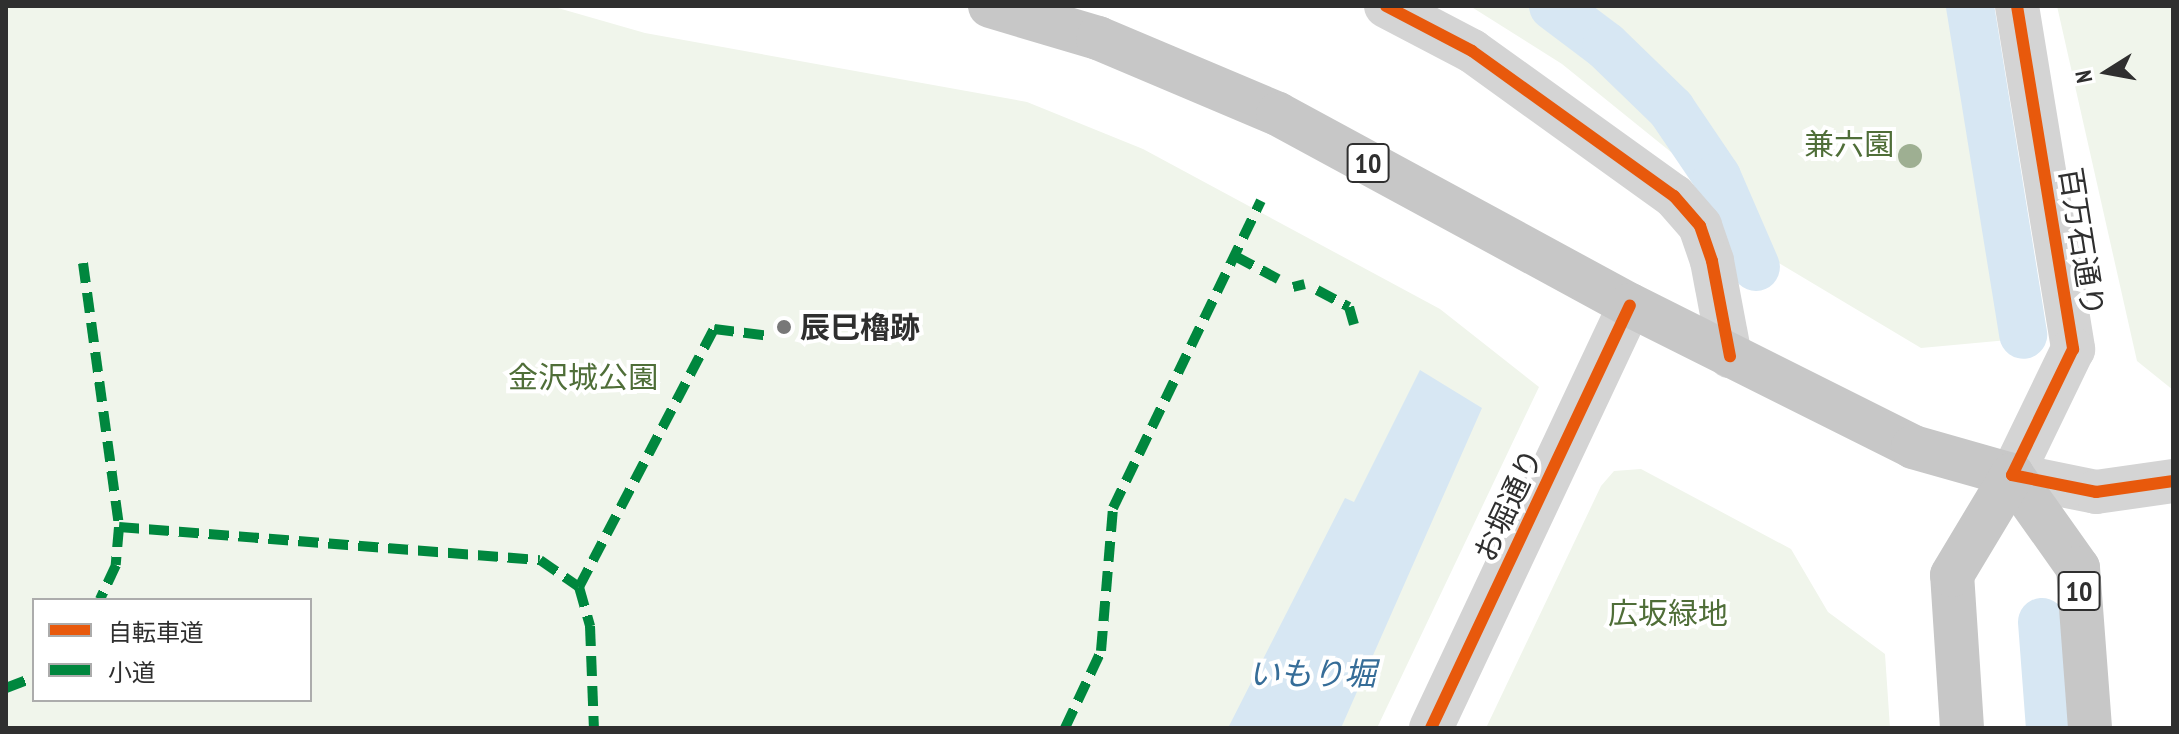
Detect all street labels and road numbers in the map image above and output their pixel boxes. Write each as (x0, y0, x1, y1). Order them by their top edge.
road number: 10 (1346, 139, 1390, 187)
street label: 百万石通り (2052, 165, 2112, 319)
street label: お堀通り (1466, 443, 1550, 567)
road number: 10 (2057, 567, 2101, 615)

